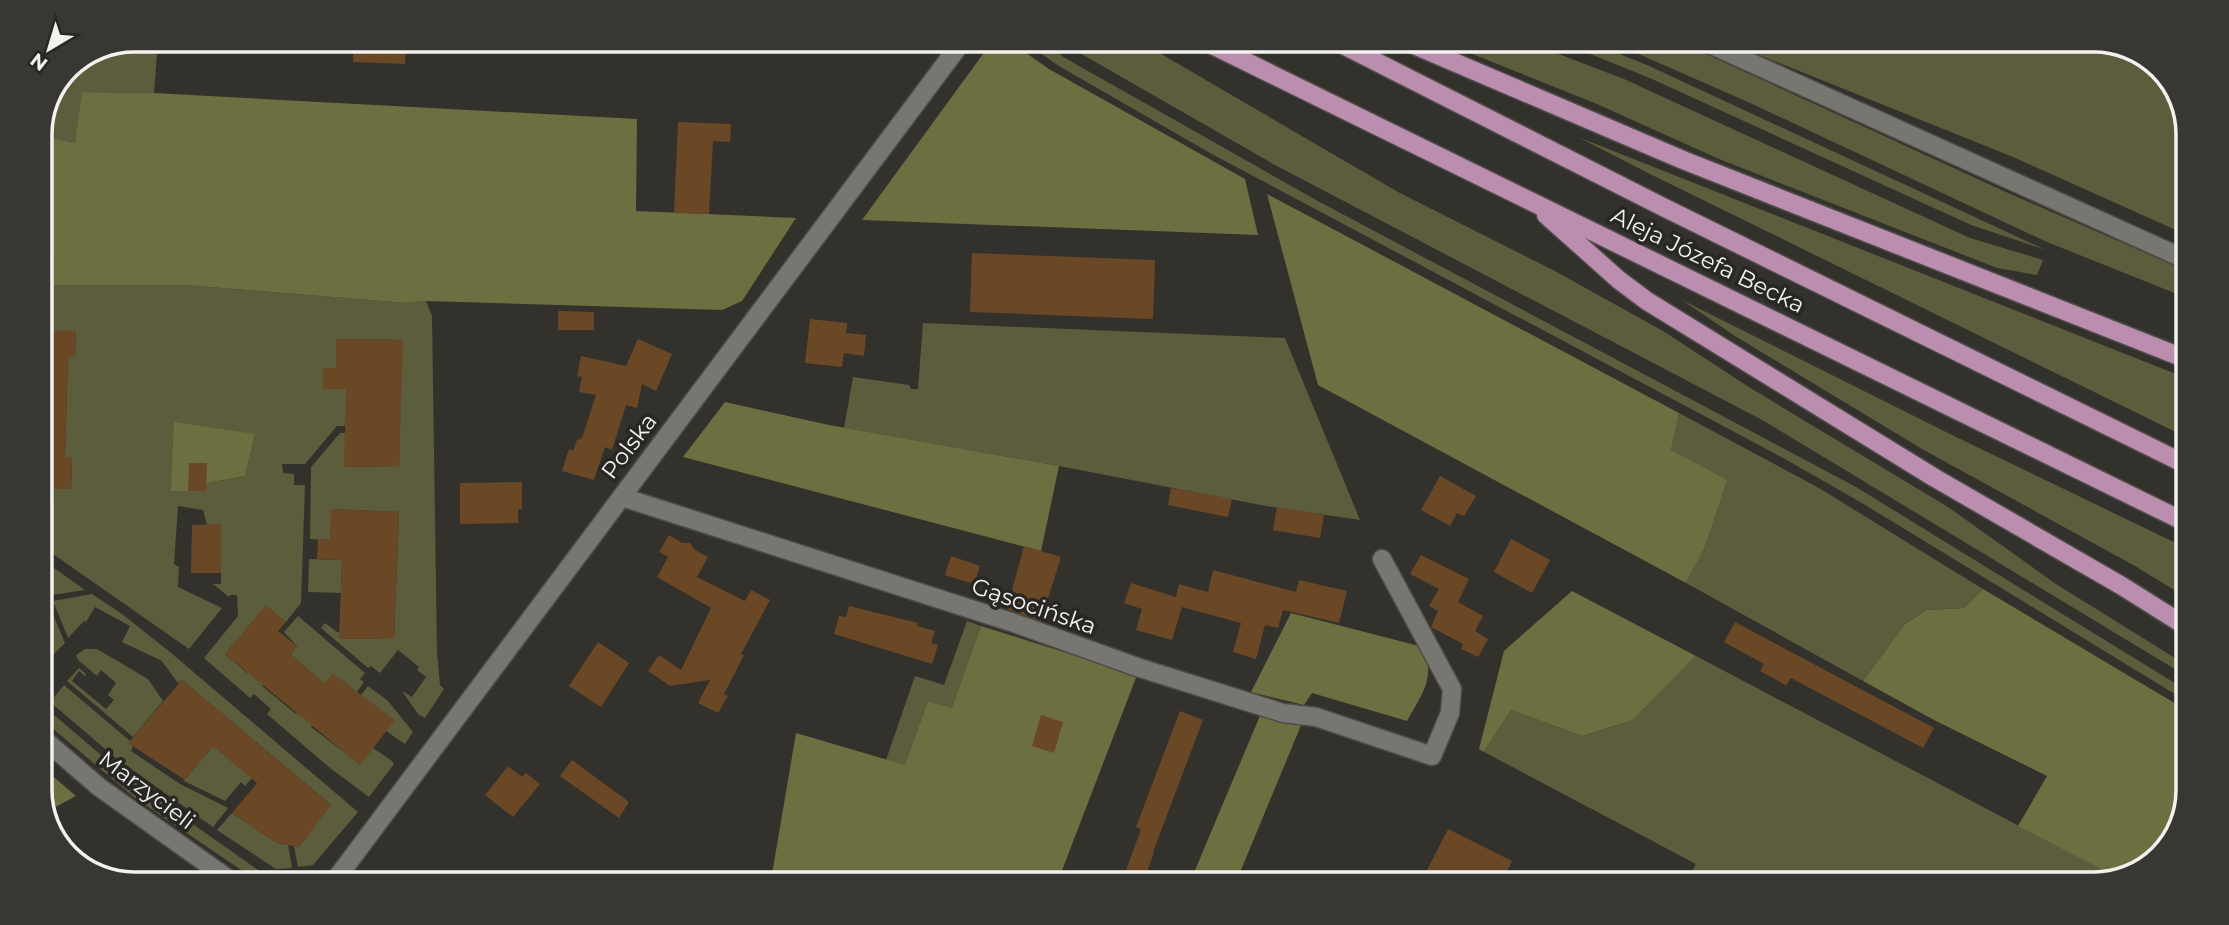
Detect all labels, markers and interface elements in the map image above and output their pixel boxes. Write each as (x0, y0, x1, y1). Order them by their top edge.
north arrow (14, 14, 84, 84)
text: N (26, 48, 52, 76)
street label: Aleja Józefa Becka (1607, 201, 1809, 319)
street label: Polska (595, 408, 663, 484)
street label: Gąsocińska (968, 572, 1100, 640)
street label: Marzycieli (93, 745, 201, 835)

